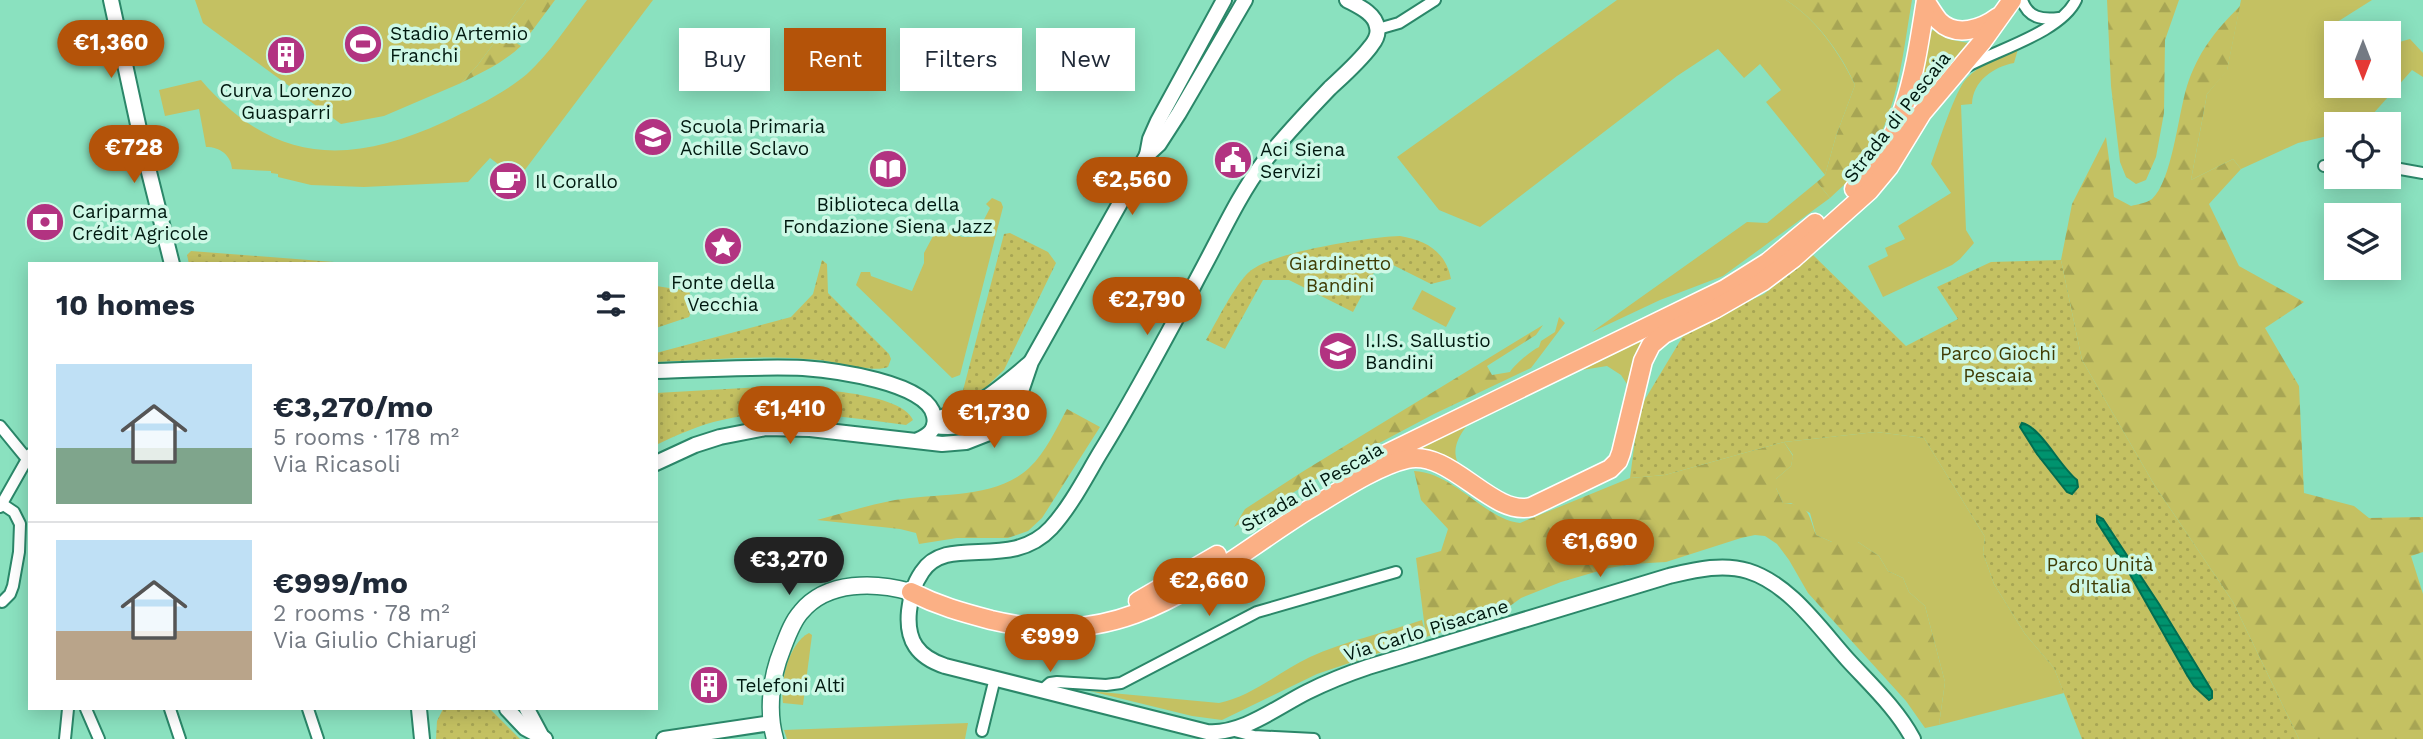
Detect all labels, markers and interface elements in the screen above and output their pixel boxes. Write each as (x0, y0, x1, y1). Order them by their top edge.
pin: €1,360 (54, 20, 168, 80)
north arrow (2324, 21, 2401, 98)
map controls (2324, 21, 2401, 280)
place label: Stadio Artemio Franchi (390, 22, 528, 67)
sports icon: Stadio Artemio Franchi (342, 23, 384, 65)
chip: Buy (679, 28, 770, 91)
chip: Rent (784, 28, 886, 91)
chip: Filters (900, 28, 1022, 91)
chip: New (1036, 28, 1135, 91)
text: €1,360 (73, 29, 149, 56)
building icon: Curva Lorenzo Guasparri (265, 34, 307, 76)
street label: Strada di Pescaia (1839, 47, 1956, 187)
place label: Curva Lorenzo Guasparri (220, 79, 352, 124)
button: locate (2324, 112, 2401, 189)
place label: Scuola Primaria Achille Sclavo (680, 115, 826, 160)
school or university icon: Scuola Primaria Achille Sclavo (632, 116, 674, 158)
pin: €728 (93, 125, 175, 185)
text: €728 (105, 134, 163, 161)
place label: Aci Siena Servizi (1260, 138, 1345, 183)
public building icon: Aci Siena Servizi (1212, 139, 1254, 181)
library icon: Biblioteca della Fondazione Siena Jazz (867, 148, 909, 190)
pin: €2,560 (1075, 158, 1189, 217)
cafe icon: Il Corallo (487, 160, 529, 202)
text: €2,560 (1093, 166, 1171, 193)
place label: Il Corallo (535, 170, 618, 193)
place label: Biblioteca della Fondazione Siena Jazz (783, 193, 993, 238)
place label: Cariparma Crédit Agricole (72, 200, 208, 245)
bank icon: Cariparma Crédit Agricole (24, 201, 66, 243)
button: layers (2324, 203, 2401, 280)
place icon: Fonte della Vecchia (702, 225, 744, 267)
park label: Giardinetto Bandini (1289, 252, 1391, 297)
place label: Fonte della Vecchia (671, 271, 775, 316)
pin: €2,790 (1090, 278, 1204, 337)
icon: filters (592, 285, 630, 323)
text: €2,790 (1109, 286, 1185, 313)
text: 10 homes (56, 287, 195, 322)
place label: I.I.S. Sallustio Bandini (1365, 329, 1491, 374)
school or university icon: I.I.S. Sallustio Bandini (1317, 330, 1359, 372)
park label: Parco Giochi Pescaia (1940, 342, 2056, 387)
pin: €1,410 (733, 386, 847, 446)
text: €3,270/mo (273, 389, 433, 424)
pin: €1,730 (937, 391, 1051, 450)
icon: home (112, 392, 196, 476)
text: €1,410 (754, 395, 826, 422)
text: €1,730 (958, 399, 1030, 426)
text: 5 rooms · 178 m² (273, 424, 459, 451)
street label: Strada di Pescaia (1237, 437, 1387, 537)
text: Via Ricasoli (273, 451, 401, 478)
pin: €1,690 (1543, 520, 1657, 579)
text: €1,690 (1562, 528, 1638, 555)
pin: €3,270 (732, 538, 846, 597)
text: €3,270 (750, 546, 828, 573)
park label: Parco Unità d'Italia (2046, 553, 2154, 598)
pin: €2,660 (1152, 558, 1266, 618)
text: €999/mo (273, 565, 408, 600)
text: €2,660 (1169, 567, 1249, 594)
icon: home (112, 568, 196, 652)
street label: Via Carlo Pisacane (1341, 594, 1511, 666)
text: 2 rooms · 78 m² (273, 600, 450, 627)
pin: €999 (1009, 614, 1091, 674)
text: €999 (1021, 623, 1079, 650)
text: Via Giulio Chiarugi (273, 627, 477, 654)
building icon: Telefoni Alti (688, 664, 730, 706)
place label: Telefoni Alti (736, 674, 845, 697)

